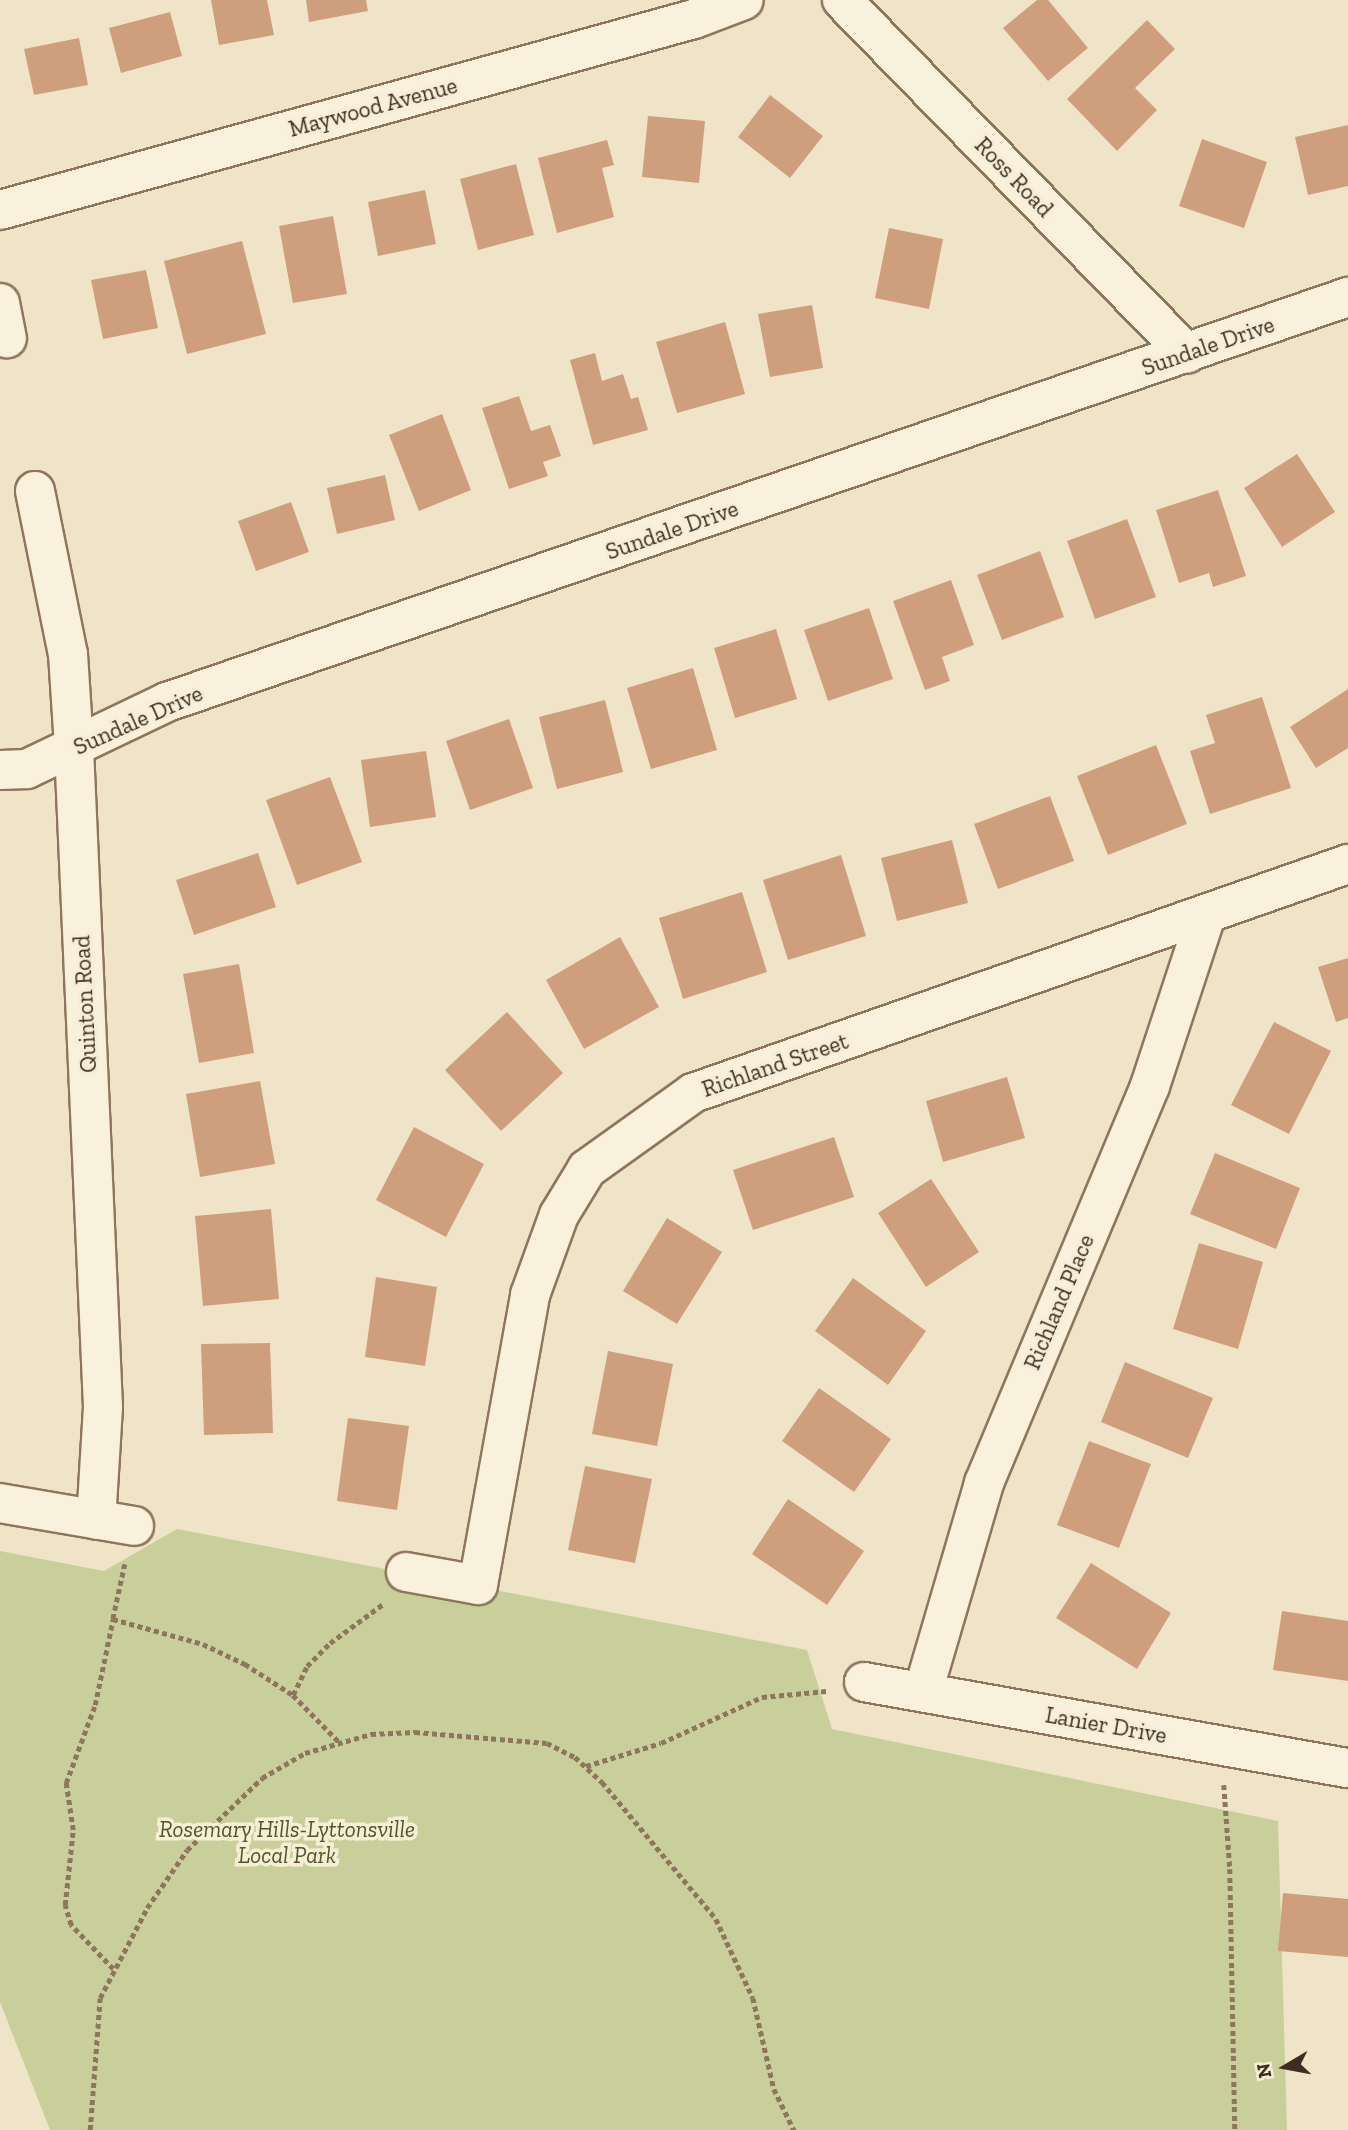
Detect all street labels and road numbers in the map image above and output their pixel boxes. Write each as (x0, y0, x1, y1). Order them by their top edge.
street label: Maywood Avenue (285, 71, 461, 143)
street label: Ross Road (969, 131, 1059, 223)
street label: Sundale Drive (1138, 310, 1278, 382)
street label: Sundale Drive (602, 494, 742, 566)
street label: Sundale Drive (69, 679, 207, 761)
street label: Quinton Road (68, 935, 102, 1073)
street label: Richland Street (698, 1027, 852, 1103)
street label: Richland Place (1018, 1230, 1100, 1374)
street label: Lanier Drive (1043, 1701, 1169, 1749)

